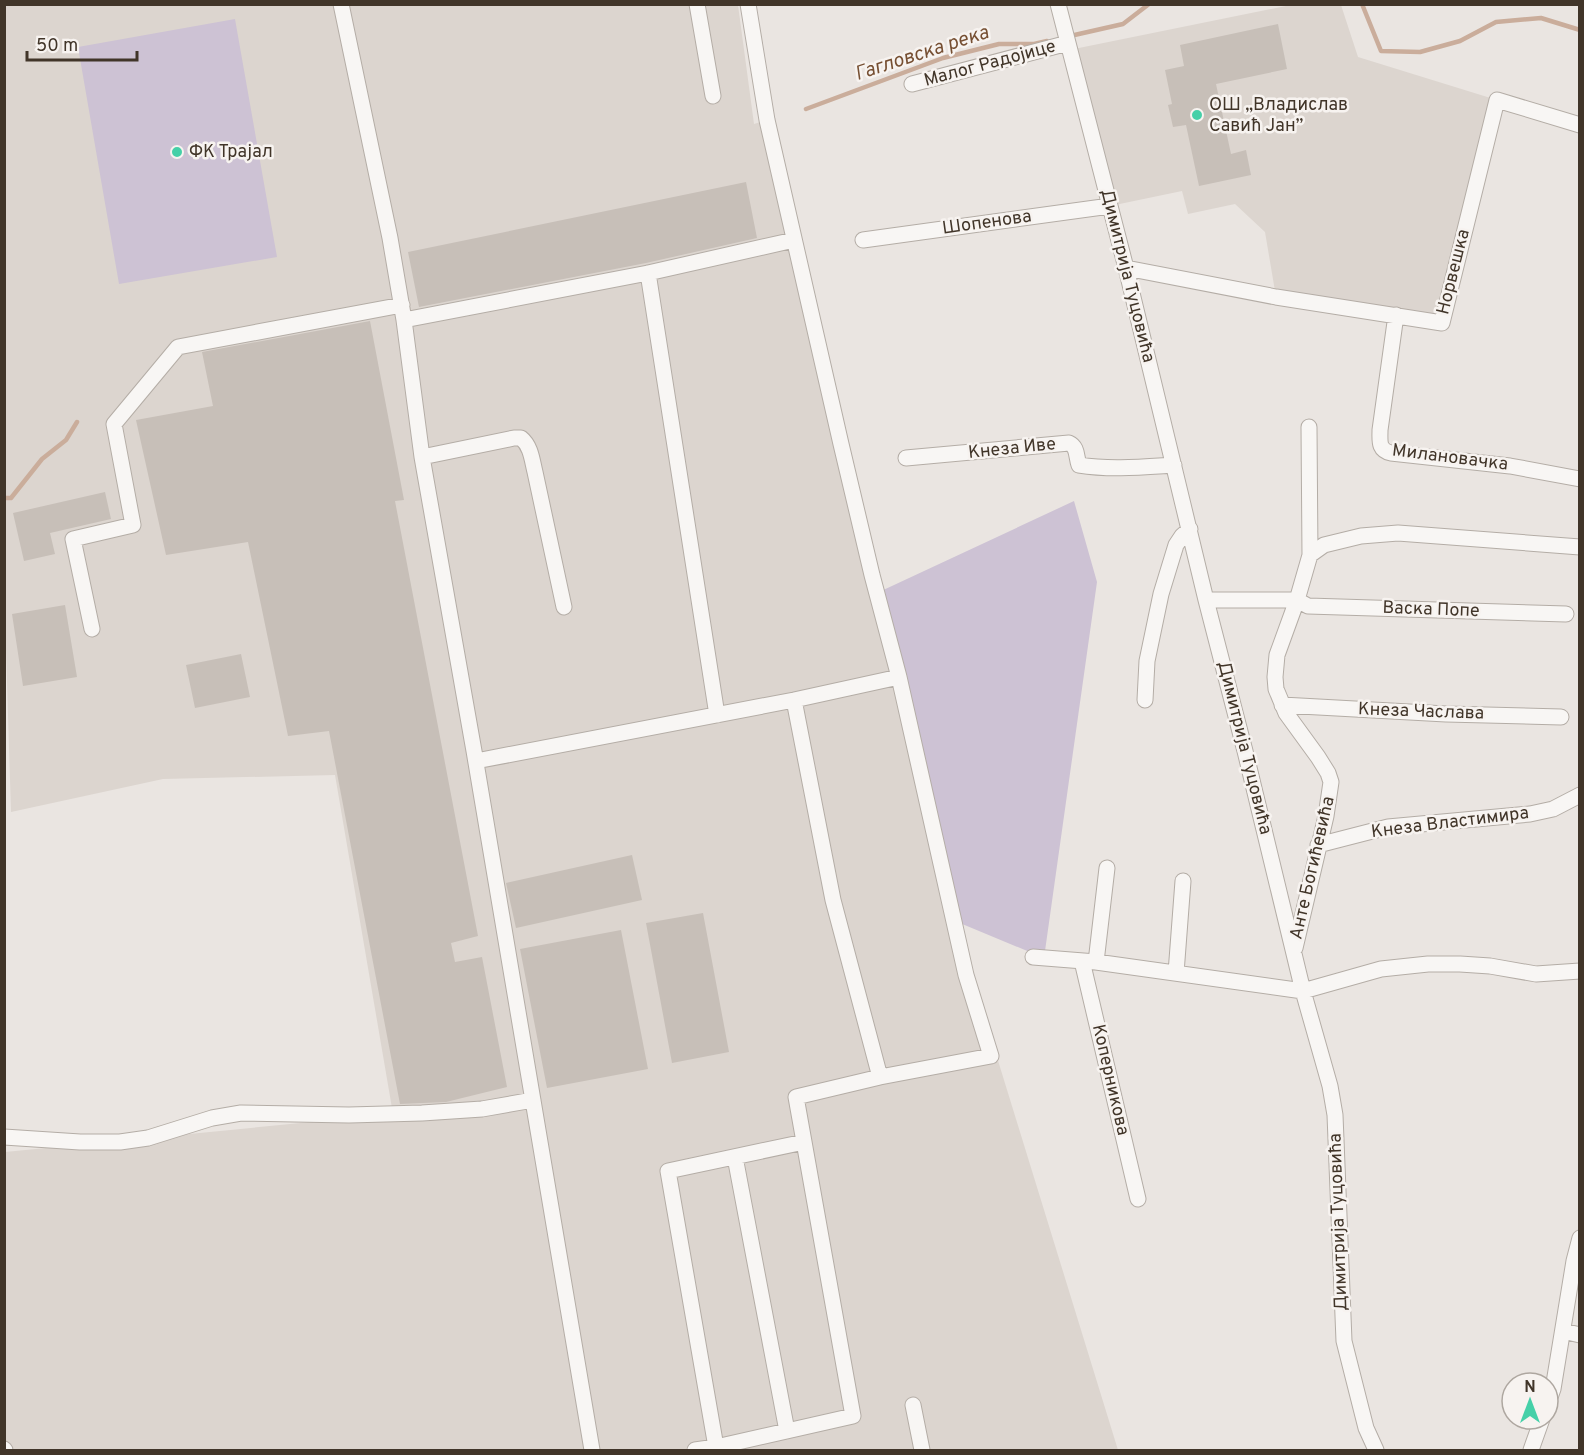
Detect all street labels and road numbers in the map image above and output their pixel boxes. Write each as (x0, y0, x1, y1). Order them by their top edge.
street label: Малог Радојице (922, 35, 1058, 93)
street label: Димитрија Туцовића (1094, 187, 1160, 365)
street label: Шопенова (941, 205, 1033, 241)
street label: Норвешка (1432, 227, 1476, 317)
street label: Кнеза Иве (967, 433, 1057, 465)
street label: Милановачка (1391, 439, 1509, 477)
street label: Васка Попе (1382, 597, 1480, 623)
street label: Димитрија Туцовића (1211, 659, 1277, 837)
street label: Кнеза Часлава (1357, 698, 1485, 726)
street label: Анте Богићевића (1285, 794, 1341, 942)
street label: Кнеза Властимира (1370, 802, 1530, 844)
street label: Коперникова (1086, 1022, 1134, 1138)
street label: Димитрија Туцовића (1324, 1133, 1354, 1311)

